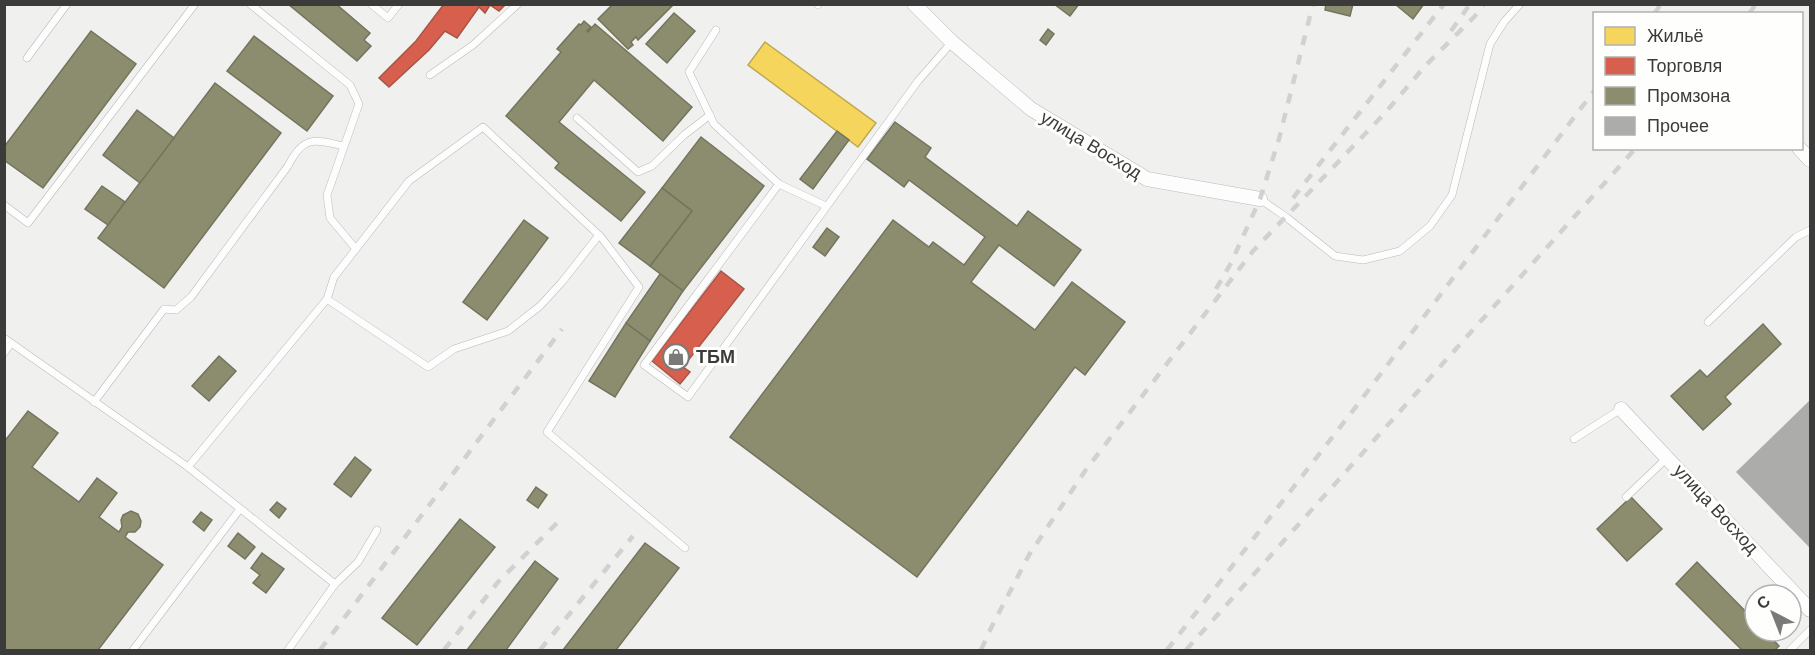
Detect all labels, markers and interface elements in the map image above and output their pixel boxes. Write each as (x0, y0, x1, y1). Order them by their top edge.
legend (1593, 12, 1803, 150)
text: Жильё (1647, 26, 1704, 46)
text: Торговля (1647, 56, 1722, 76)
text: Промзона (1647, 86, 1731, 106)
street label: улица Восход (1037, 107, 1146, 183)
text: Прочее (1647, 116, 1709, 136)
shop icon: ТБМ (661, 342, 691, 372)
place label: ТБМ (696, 347, 735, 367)
street label: улица Восход (1670, 460, 1763, 558)
north arrow (1743, 583, 1803, 643)
text: С (1753, 592, 1774, 612)

